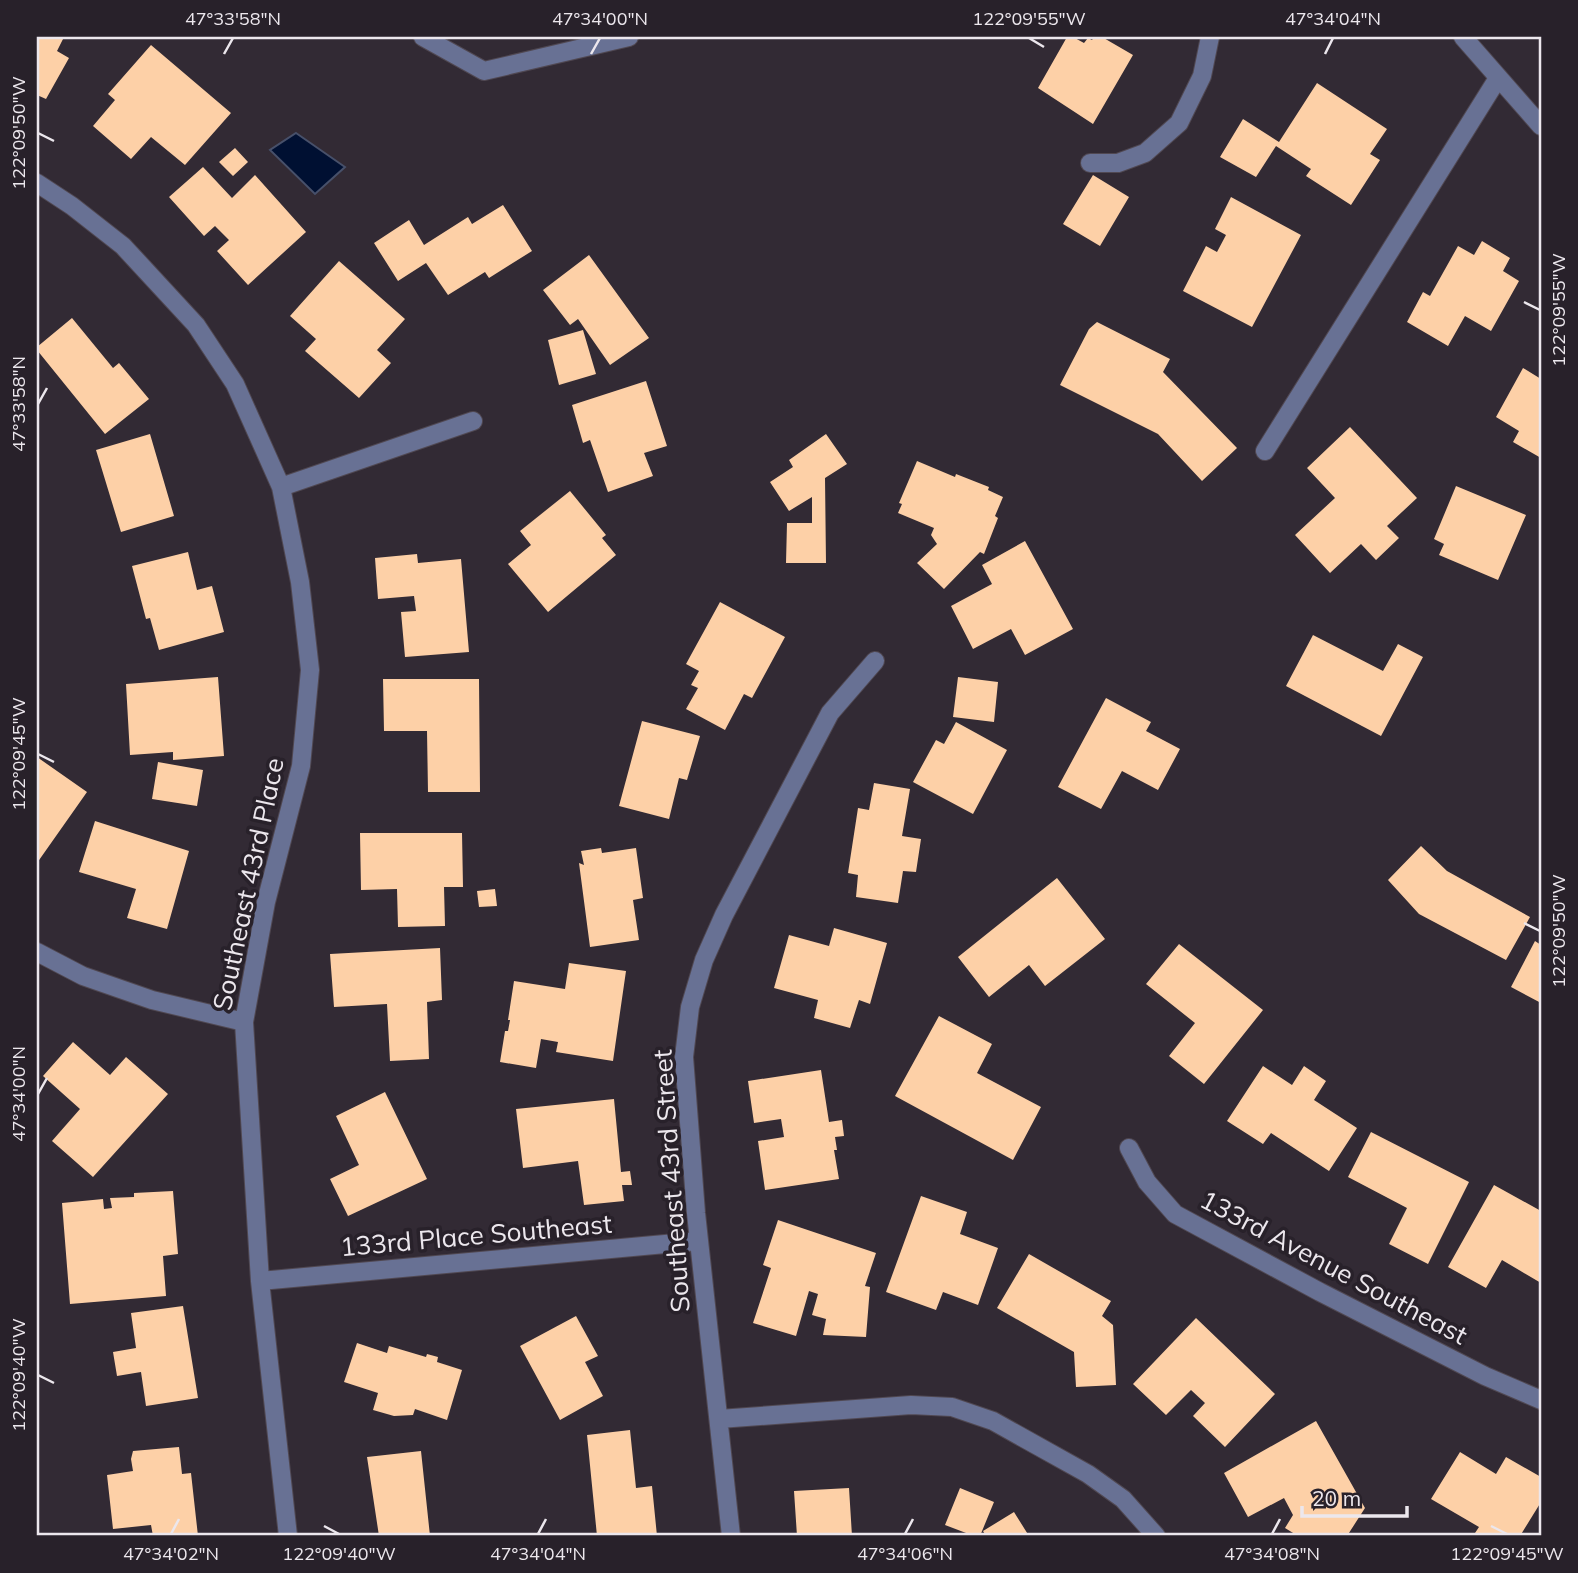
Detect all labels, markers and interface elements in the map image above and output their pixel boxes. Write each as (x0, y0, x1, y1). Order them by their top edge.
text: 47°33'58"N (185, 7, 281, 30)
text: 47°34'00"N (552, 7, 648, 30)
text: 122°09'55"W (972, 7, 1086, 30)
text: 47°34'04"N (1285, 7, 1381, 30)
text: 122°09'50"W (7, 76, 30, 190)
text: 122°09'55"W (1547, 253, 1570, 367)
text: 47°33'58"N (7, 356, 30, 452)
text: 122°09'45"W (7, 697, 30, 811)
street label: Southeast 43rd Place (205, 755, 291, 1013)
text: 122°09'50"W (1547, 874, 1570, 988)
text: 47°34'00"N (7, 1046, 30, 1142)
street label: Southeast 43rd Street (645, 1048, 697, 1314)
street label: 133rd Avenue Southeast (1195, 1183, 1473, 1351)
street label: 133rd Place Southeast (339, 1207, 613, 1263)
text: 122°09'40"W (7, 1318, 30, 1432)
scale bar (1302, 1475, 1406, 1519)
text: 20 m (1312, 1485, 1361, 1511)
text: 47°34'02"N (123, 1542, 219, 1565)
text: 122°09'40"W (282, 1542, 396, 1565)
text: 47°34'04"N (490, 1542, 586, 1565)
text: 47°34'06"N (857, 1542, 953, 1565)
text: 47°34'08"N (1224, 1542, 1320, 1565)
text: 122°09'45"W (1450, 1542, 1564, 1565)

